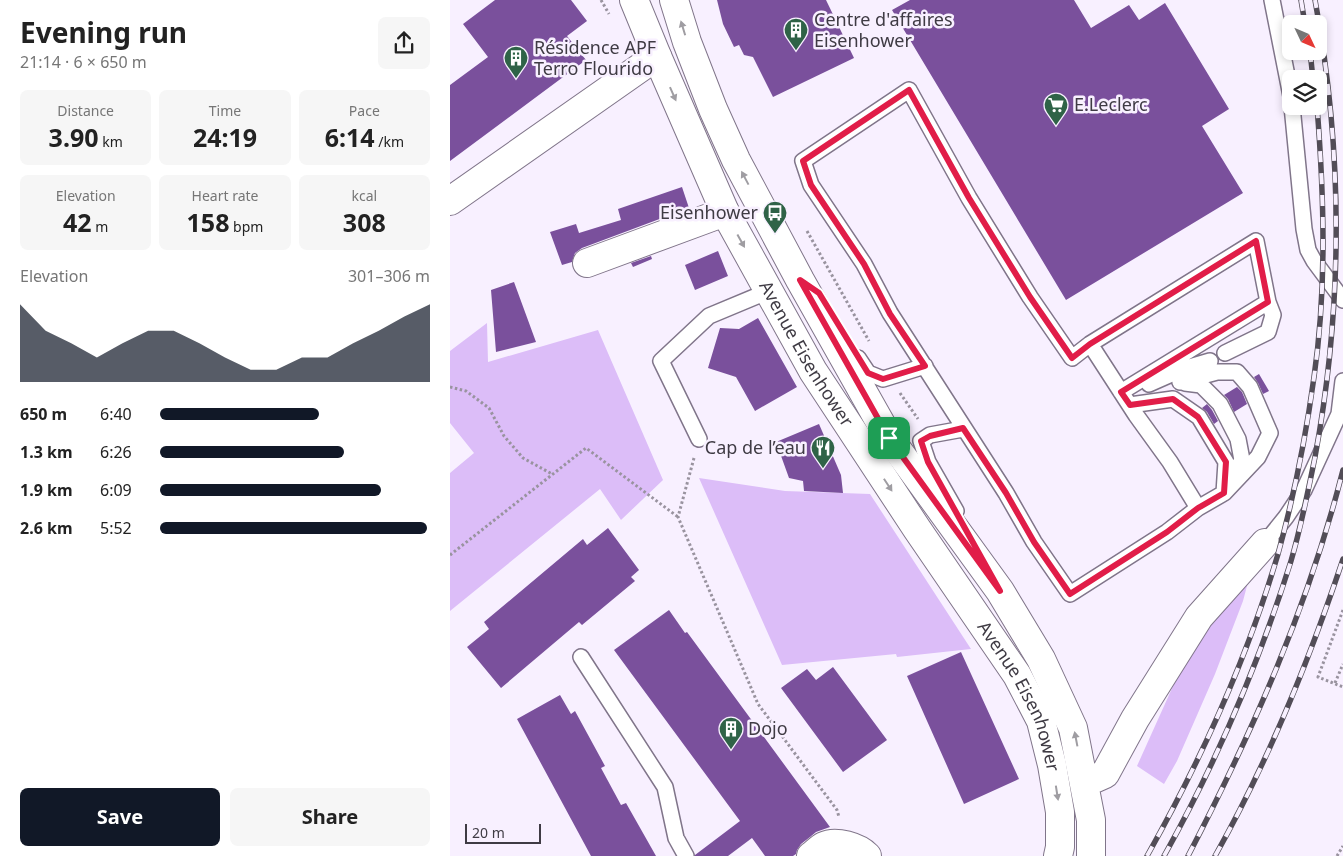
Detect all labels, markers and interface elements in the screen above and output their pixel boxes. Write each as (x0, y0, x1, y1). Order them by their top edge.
place label: Centre d'affaires Eisenhower (814, 7, 953, 52)
text: Evening run (20, 13, 187, 51)
north arrow (1282, 15, 1328, 60)
map controls (1282, 15, 1327, 115)
button: share (378, 17, 430, 69)
building icon: Centre d'affaires Eisenhower (783, 17, 809, 51)
one-way arrow (678, 21, 686, 36)
place label: Résidence APF Terro Flourido (534, 35, 656, 80)
building icon: Résidence APF Terro Flourido (503, 45, 529, 79)
text: 21:14 · 6 × 650 m (20, 51, 147, 73)
button: layers (1282, 70, 1327, 115)
one-way arrow (669, 87, 677, 101)
supermarket icon: E.Leclerc (1043, 92, 1069, 126)
place label: E.Leclerc (1074, 92, 1148, 116)
text: Distance (57, 101, 114, 120)
text: Time (209, 101, 241, 120)
text: Pace (349, 101, 380, 120)
text: 3.90 (49, 120, 99, 154)
text: 24:19 (193, 120, 257, 154)
text: 6:14 (325, 120, 375, 154)
text: km (99, 132, 123, 151)
text: /km (375, 132, 404, 151)
one-way arrow (741, 171, 749, 186)
text: Elevation (56, 186, 116, 205)
text: Heart rate (192, 186, 258, 205)
text: kcal (351, 186, 377, 205)
place label: Eisenhower (660, 200, 759, 224)
bus stop icon: Eisenhower (762, 200, 788, 234)
text: 42 (63, 205, 92, 239)
text: 158 (187, 205, 229, 239)
text: 308 (343, 205, 386, 239)
text: m (92, 217, 108, 236)
text: bpm (229, 217, 263, 236)
one-way arrow (737, 234, 745, 248)
text: Elevation (20, 265, 88, 287)
text: 301–306 m (348, 265, 430, 287)
street label: Avenue Eisenhower (754, 276, 860, 431)
text: 650 m (20, 403, 67, 425)
text: 6:40 (100, 403, 132, 425)
pin (868, 417, 910, 459)
icon: arrive (875, 424, 903, 452)
place label: Cap de l’eau (705, 435, 806, 459)
restaurant icon: Cap de l’eau (810, 435, 836, 469)
text: 1.3 km (20, 441, 72, 463)
text: 6:26 (100, 441, 132, 463)
one-way arrow (883, 478, 893, 492)
text: 1.9 km (20, 479, 72, 501)
text: 6:09 (100, 479, 132, 501)
text: 2.6 km (20, 517, 72, 539)
text: 5:52 (100, 517, 132, 539)
street label: Avenue Eisenhower (973, 616, 1066, 773)
building icon: Dojo (718, 716, 744, 750)
place label: Dojo (748, 716, 788, 740)
one-way arrow (1071, 730, 1079, 746)
one-way arrow (1053, 785, 1061, 801)
button: Save (20, 788, 220, 846)
button: Share (230, 788, 430, 846)
scale bar (465, 821, 541, 844)
text: 20 m (472, 823, 505, 842)

